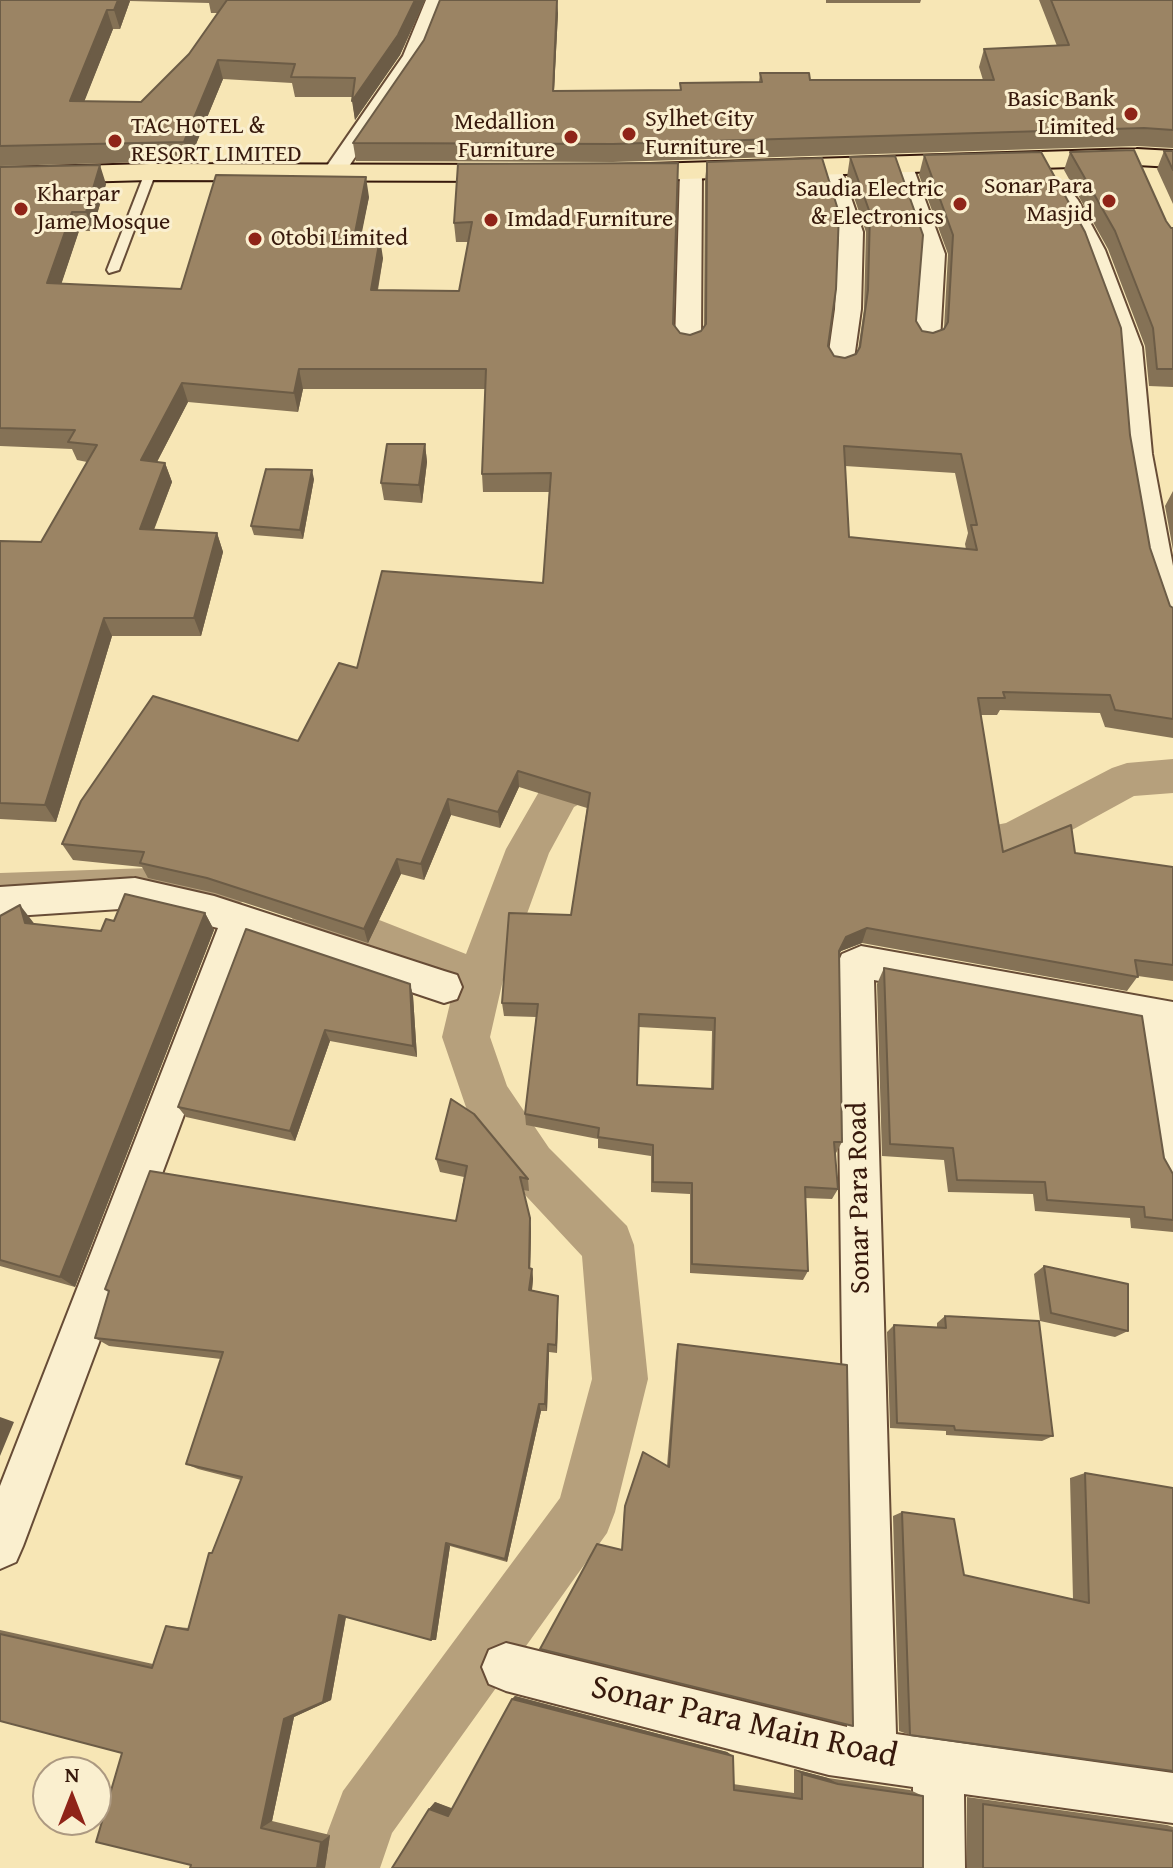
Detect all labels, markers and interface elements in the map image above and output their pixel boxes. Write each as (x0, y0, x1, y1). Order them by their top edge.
place label: Basic Bank Limited (1007, 86, 1115, 142)
marker: Basic Bank Limited (1122, 105, 1140, 123)
place label: Sylhet City Furniture -1 (645, 106, 767, 162)
place label: Medallion Furniture (454, 109, 555, 165)
place label: TAC HOTEL & RESORT LIMITED (131, 113, 302, 169)
marker: Sylhet City Furniture -1 (620, 125, 638, 143)
marker: Medallion Furniture (562, 128, 580, 146)
marker: TAC HOTEL & RESORT LIMITED (106, 132, 124, 150)
place label: Sonar Para Masjid (984, 173, 1093, 229)
place label: Saudia Electric & Electronics (795, 176, 944, 232)
place label: Kharpar Jame Mosque (37, 181, 170, 237)
marker: Sonar Para Masjid (1100, 192, 1118, 210)
marker: Saudia Electric & Electronics (951, 195, 969, 213)
marker: Kharpar Jame Mosque (12, 200, 30, 218)
place label: Imdad Furniture (507, 206, 673, 234)
marker: Imdad Furniture (482, 211, 500, 229)
place label: Otobi Limited (271, 225, 408, 253)
marker: Otobi Limited (246, 230, 264, 248)
street label: Sonar Para Road (842, 1102, 878, 1294)
street label: Sonar Para Main Road (587, 1668, 901, 1778)
north arrow (32, 1756, 112, 1836)
text: N (65, 1758, 79, 1790)

